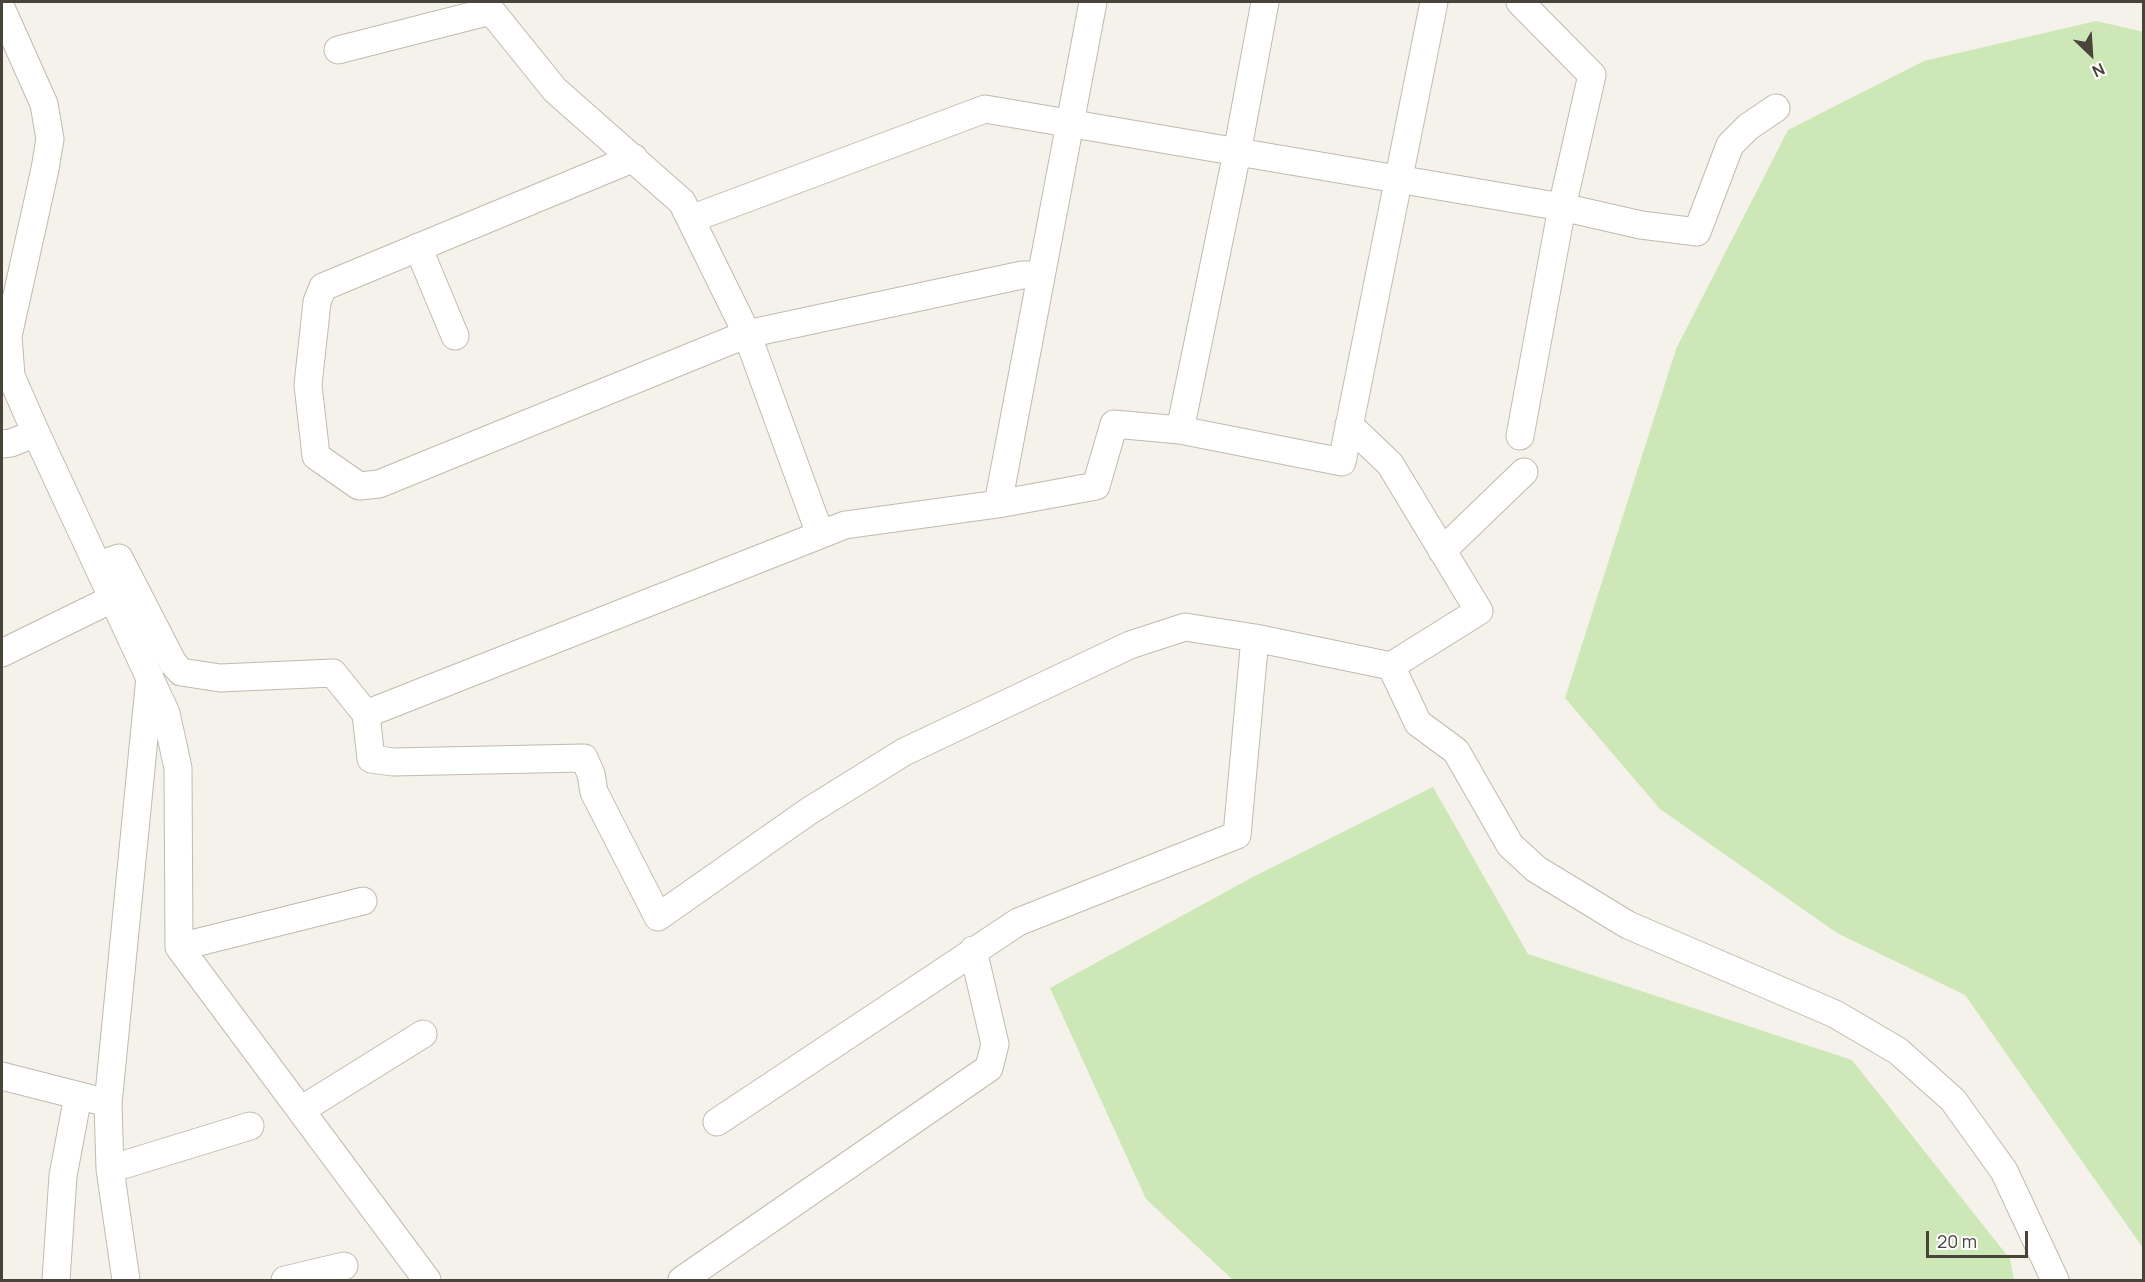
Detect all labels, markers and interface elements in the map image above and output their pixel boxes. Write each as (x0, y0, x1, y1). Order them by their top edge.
north arrow (2061, 24, 2121, 84)
text: N (2089, 58, 2108, 83)
scale bar (1929, 1219, 2031, 1257)
text: 20 m (1937, 1229, 1977, 1253)

